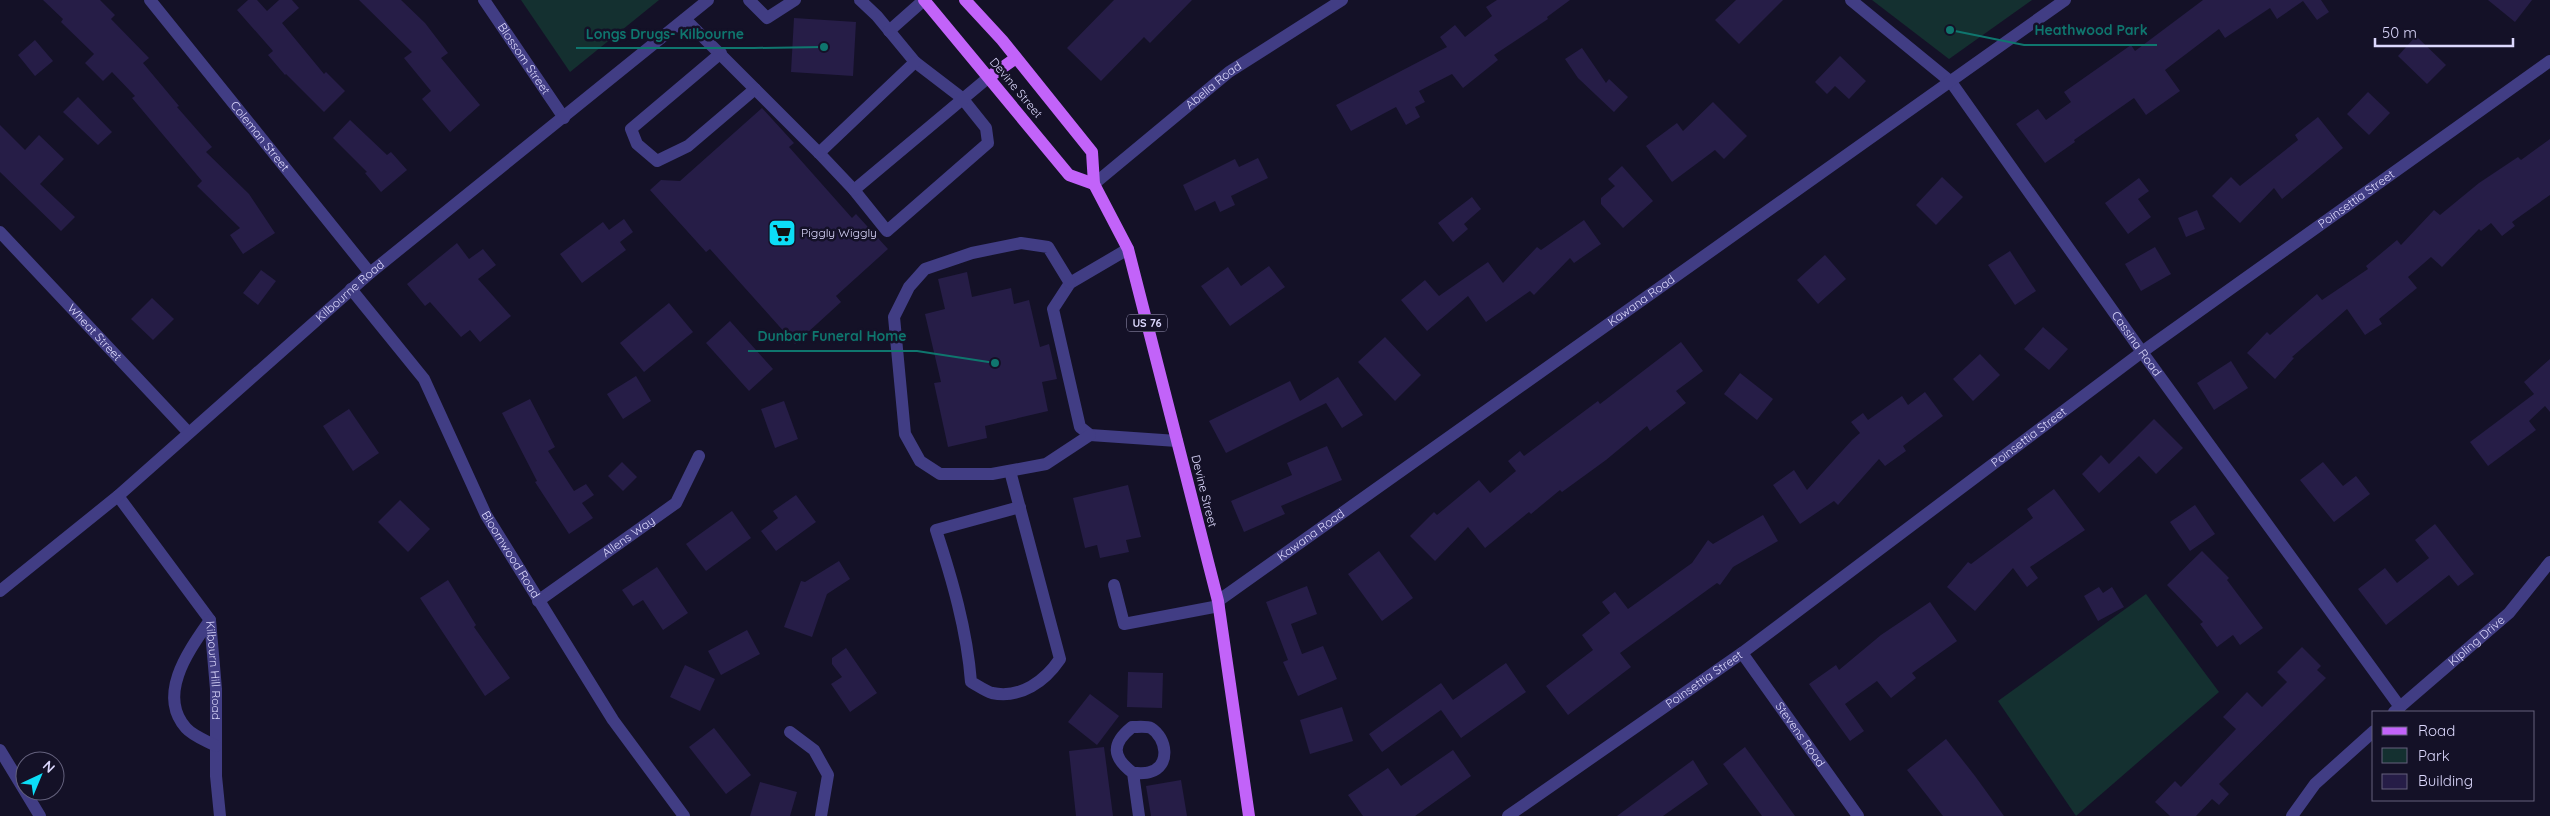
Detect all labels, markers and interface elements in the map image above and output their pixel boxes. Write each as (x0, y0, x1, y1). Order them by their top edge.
scale bar (2375, 15, 2512, 47)
callout: Heathwood Park (2024, 16, 2157, 45)
callout: Longs Drugs- Kilbourne (576, 19, 754, 48)
street label: Blossom Street (495, 20, 554, 97)
text: Heathwood Park (2034, 21, 2148, 39)
text: 50 m (2382, 23, 2417, 42)
text: Longs Drugs- Kilbourne (586, 25, 744, 43)
street label: Devine Street (987, 54, 1046, 121)
street label: Abelia Road (1182, 58, 1244, 112)
street label: Coleman Street (227, 98, 293, 174)
street label: Poinsettia Street (2315, 166, 2397, 231)
supermarket icon: Piggly Wiggly (767, 218, 797, 248)
place label: Piggly Wiggly (801, 225, 877, 240)
street label: Kilbourne Road (312, 257, 387, 325)
street label: Kawana Road (1604, 271, 1678, 329)
street label: Wheat Street (65, 301, 125, 364)
street label: Cassina Road (2108, 308, 2165, 379)
road number: US 76 (1127, 314, 1167, 332)
callout: Dunbar Funeral Home (748, 322, 917, 351)
text: Dunbar Funeral Home (757, 327, 907, 345)
street label: Poinsettia Street (1988, 404, 2069, 470)
street label: Devine Street (1188, 453, 1221, 529)
street label: Kawana Road (1274, 506, 1347, 564)
street label: Bloomwood Road (478, 508, 544, 601)
street label: Allens Way (599, 512, 658, 560)
street label: Kipling Drive (2445, 612, 2508, 669)
street label: Kilbourn Hill Road (203, 620, 224, 720)
street label: Poinsettia Street (1662, 647, 1745, 711)
street label: Stevens Road (1772, 699, 1829, 770)
legend (2372, 711, 2535, 801)
text: Road (2418, 721, 2455, 740)
text: Park (2418, 746, 2450, 765)
north arrow (15, 751, 65, 801)
text: N (39, 757, 59, 777)
text: Building (2418, 771, 2473, 790)

